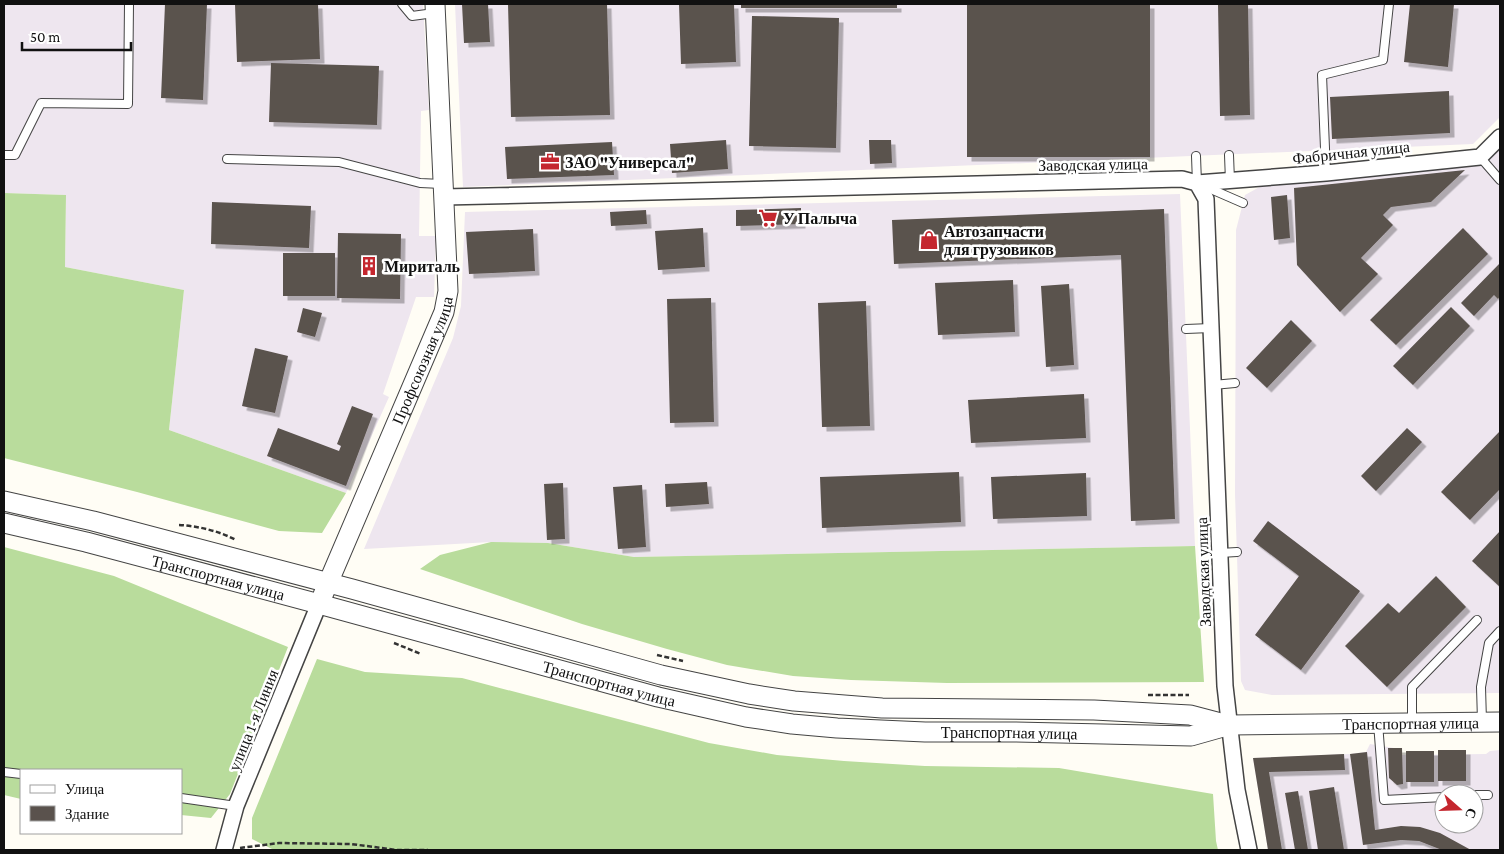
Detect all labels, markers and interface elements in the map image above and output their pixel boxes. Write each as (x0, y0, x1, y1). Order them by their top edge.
scale bar (22, 20, 131, 52)
text: 50 m (30, 29, 60, 45)
street label: Фабричная улица (1291, 138, 1411, 168)
office icon: ЗАО "Универсал" (539, 151, 561, 173)
place label: ЗАО "Универсал" (565, 154, 694, 172)
street label: Заводская улица (1038, 155, 1148, 175)
supermarket icon: У Палыча (757, 207, 779, 229)
place label: У Палыча (783, 210, 857, 227)
place label: Автозапчасти для грузовиков (944, 223, 1054, 259)
shop icon: Автозапчасти для грузовиков (918, 229, 940, 251)
building icon: Мириталь (358, 255, 380, 277)
place label: Мириталь (384, 258, 461, 276)
street label: Профсоюзная улица (389, 295, 456, 427)
street label: Заводская улица (1193, 517, 1215, 627)
street label: Транспортная улица (150, 552, 286, 603)
street label: Транспортная улица (541, 658, 677, 710)
street label: улица 1-я Линия (225, 666, 283, 774)
street label: Транспортная улица (1342, 714, 1479, 734)
street label: Транспортная улица (941, 724, 1078, 743)
legend (20, 769, 182, 834)
text: Улица (65, 781, 104, 797)
north arrow (1434, 784, 1484, 834)
text: Здание (65, 806, 109, 822)
text: С (1462, 806, 1480, 821)

